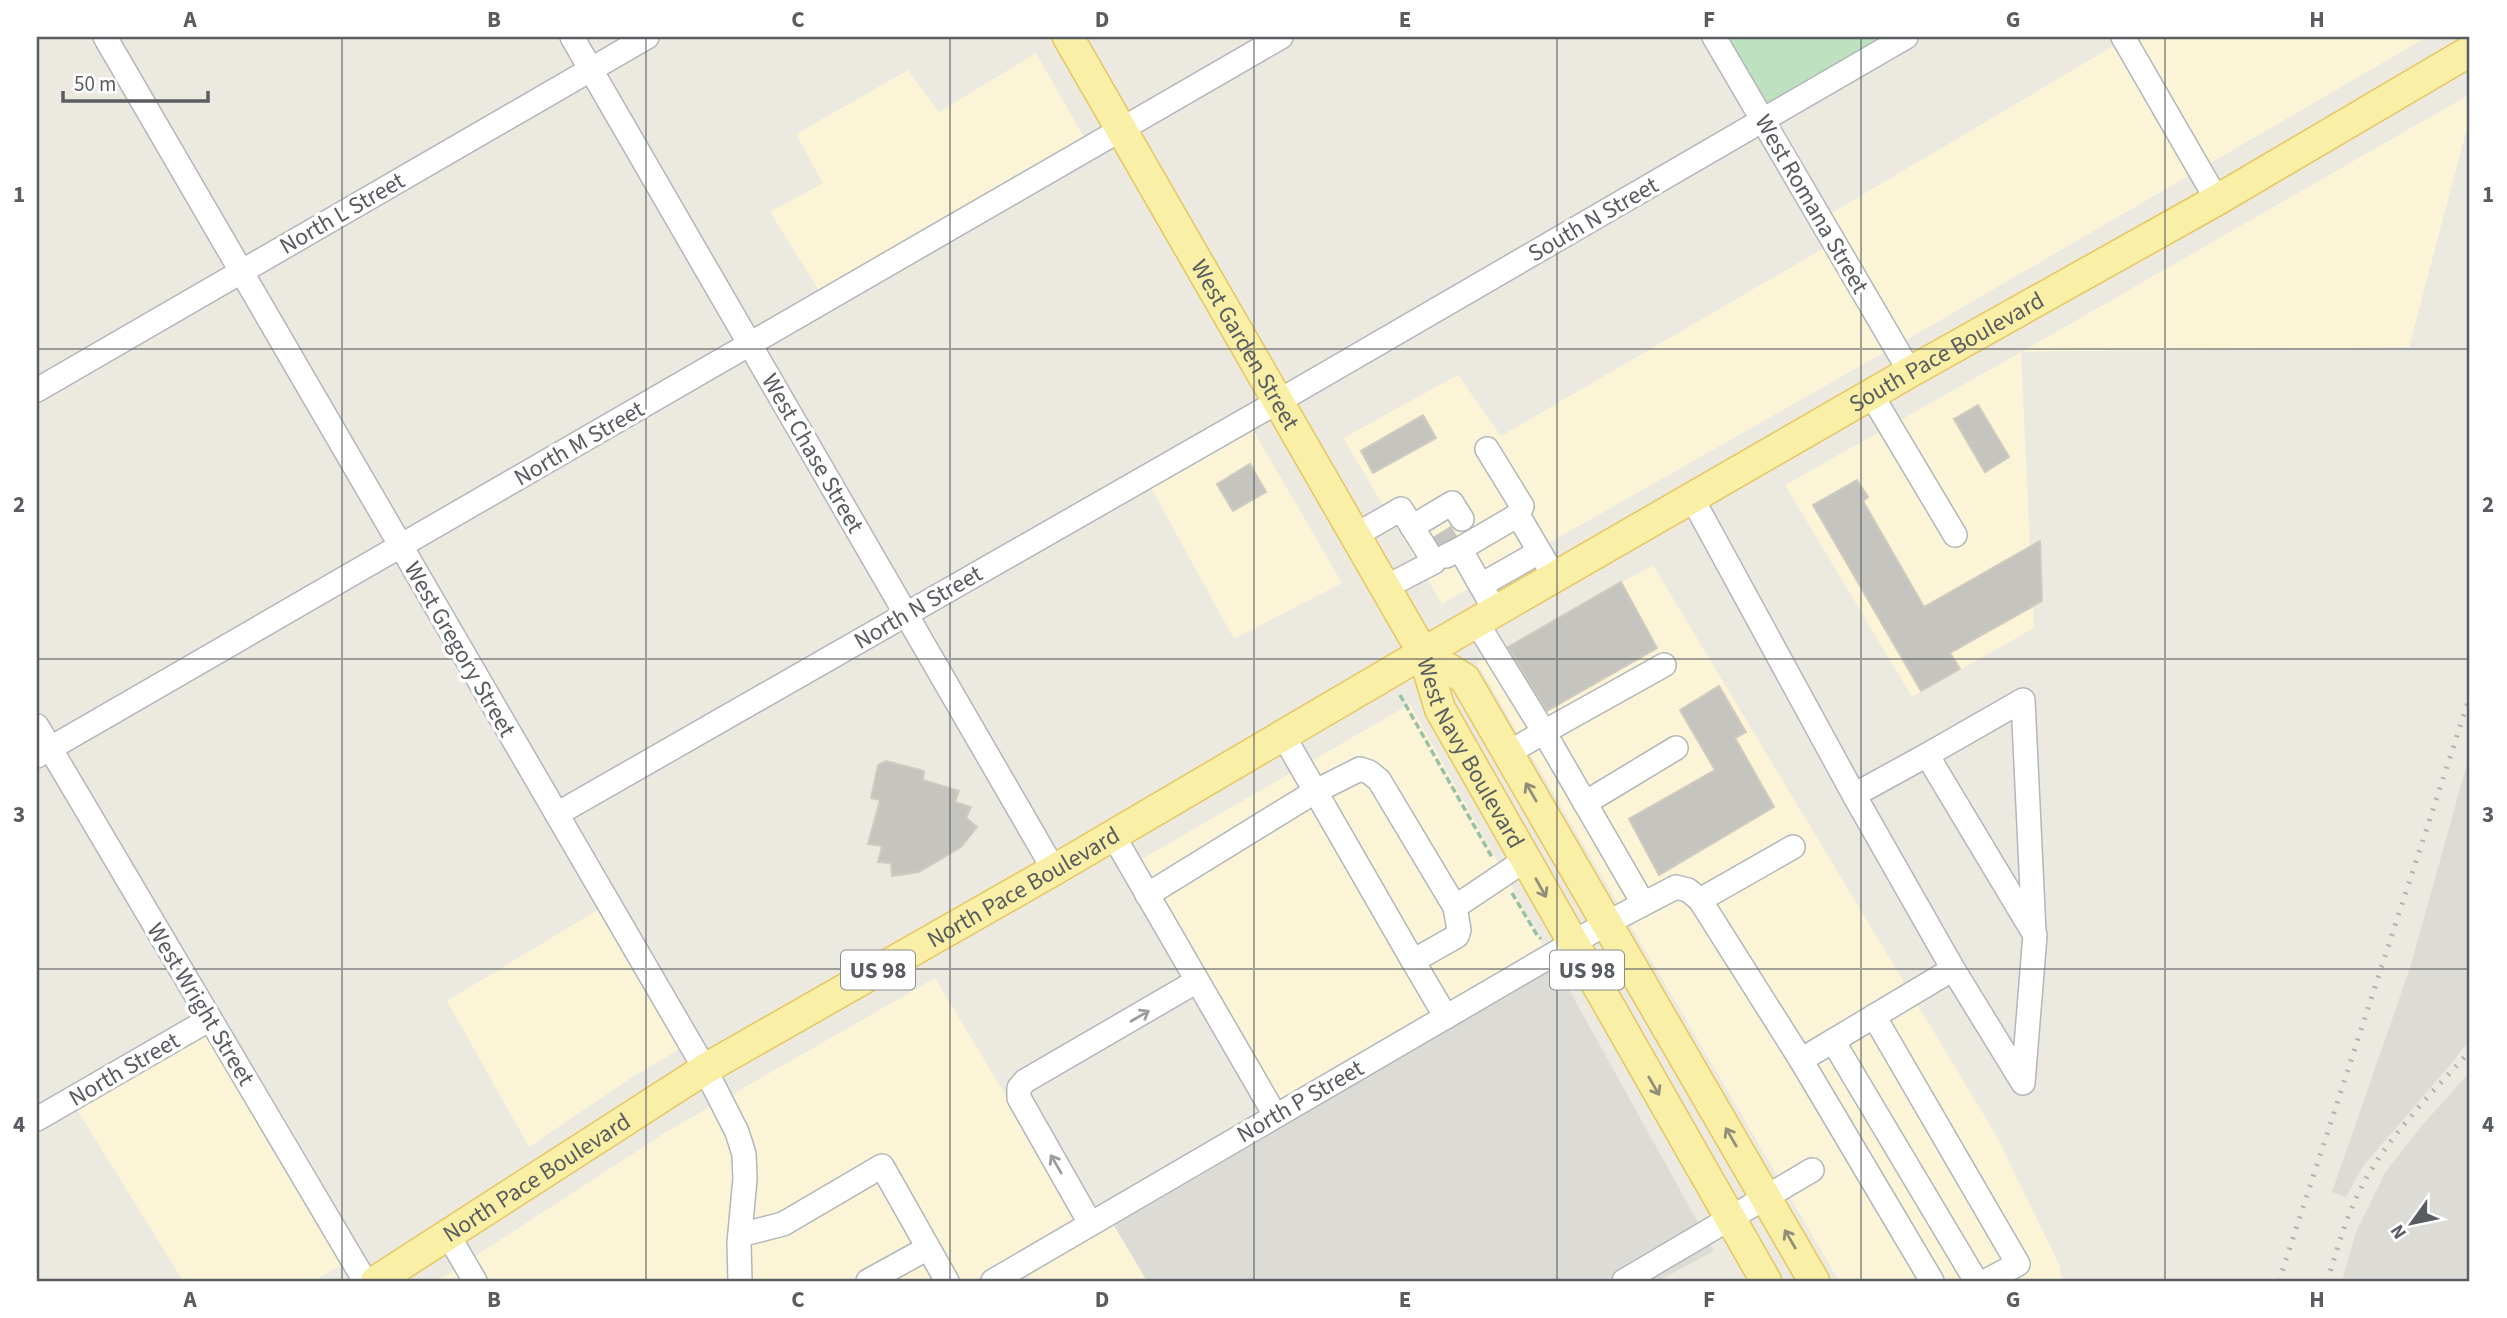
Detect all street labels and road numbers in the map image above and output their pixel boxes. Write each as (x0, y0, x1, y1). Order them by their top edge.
street label: West Romana Street (1746, 108, 1877, 300)
street label: North L Street (273, 163, 411, 263)
street label: South N Street (1522, 168, 1665, 271)
street label: West Garden Street (1182, 253, 1308, 437)
street label: South Pace Boulevard (1842, 283, 2051, 422)
street label: West Chase Street (753, 367, 872, 540)
street label: North M Street (508, 392, 651, 495)
street label: West Gregory Street (395, 555, 524, 744)
street label: North N Street (847, 556, 989, 658)
street label: West Navy Boulevard (1407, 653, 1533, 855)
street label: North Pace Boulevard (921, 818, 1127, 957)
street label: West Wright Street (138, 916, 263, 1092)
road number: US 98 (841, 951, 915, 990)
road number: US 98 (1550, 951, 1624, 990)
street label: North Street (62, 1024, 186, 1115)
street label: North P Street (1230, 1051, 1370, 1152)
street label: North Pace Boulevard (436, 1104, 638, 1252)

